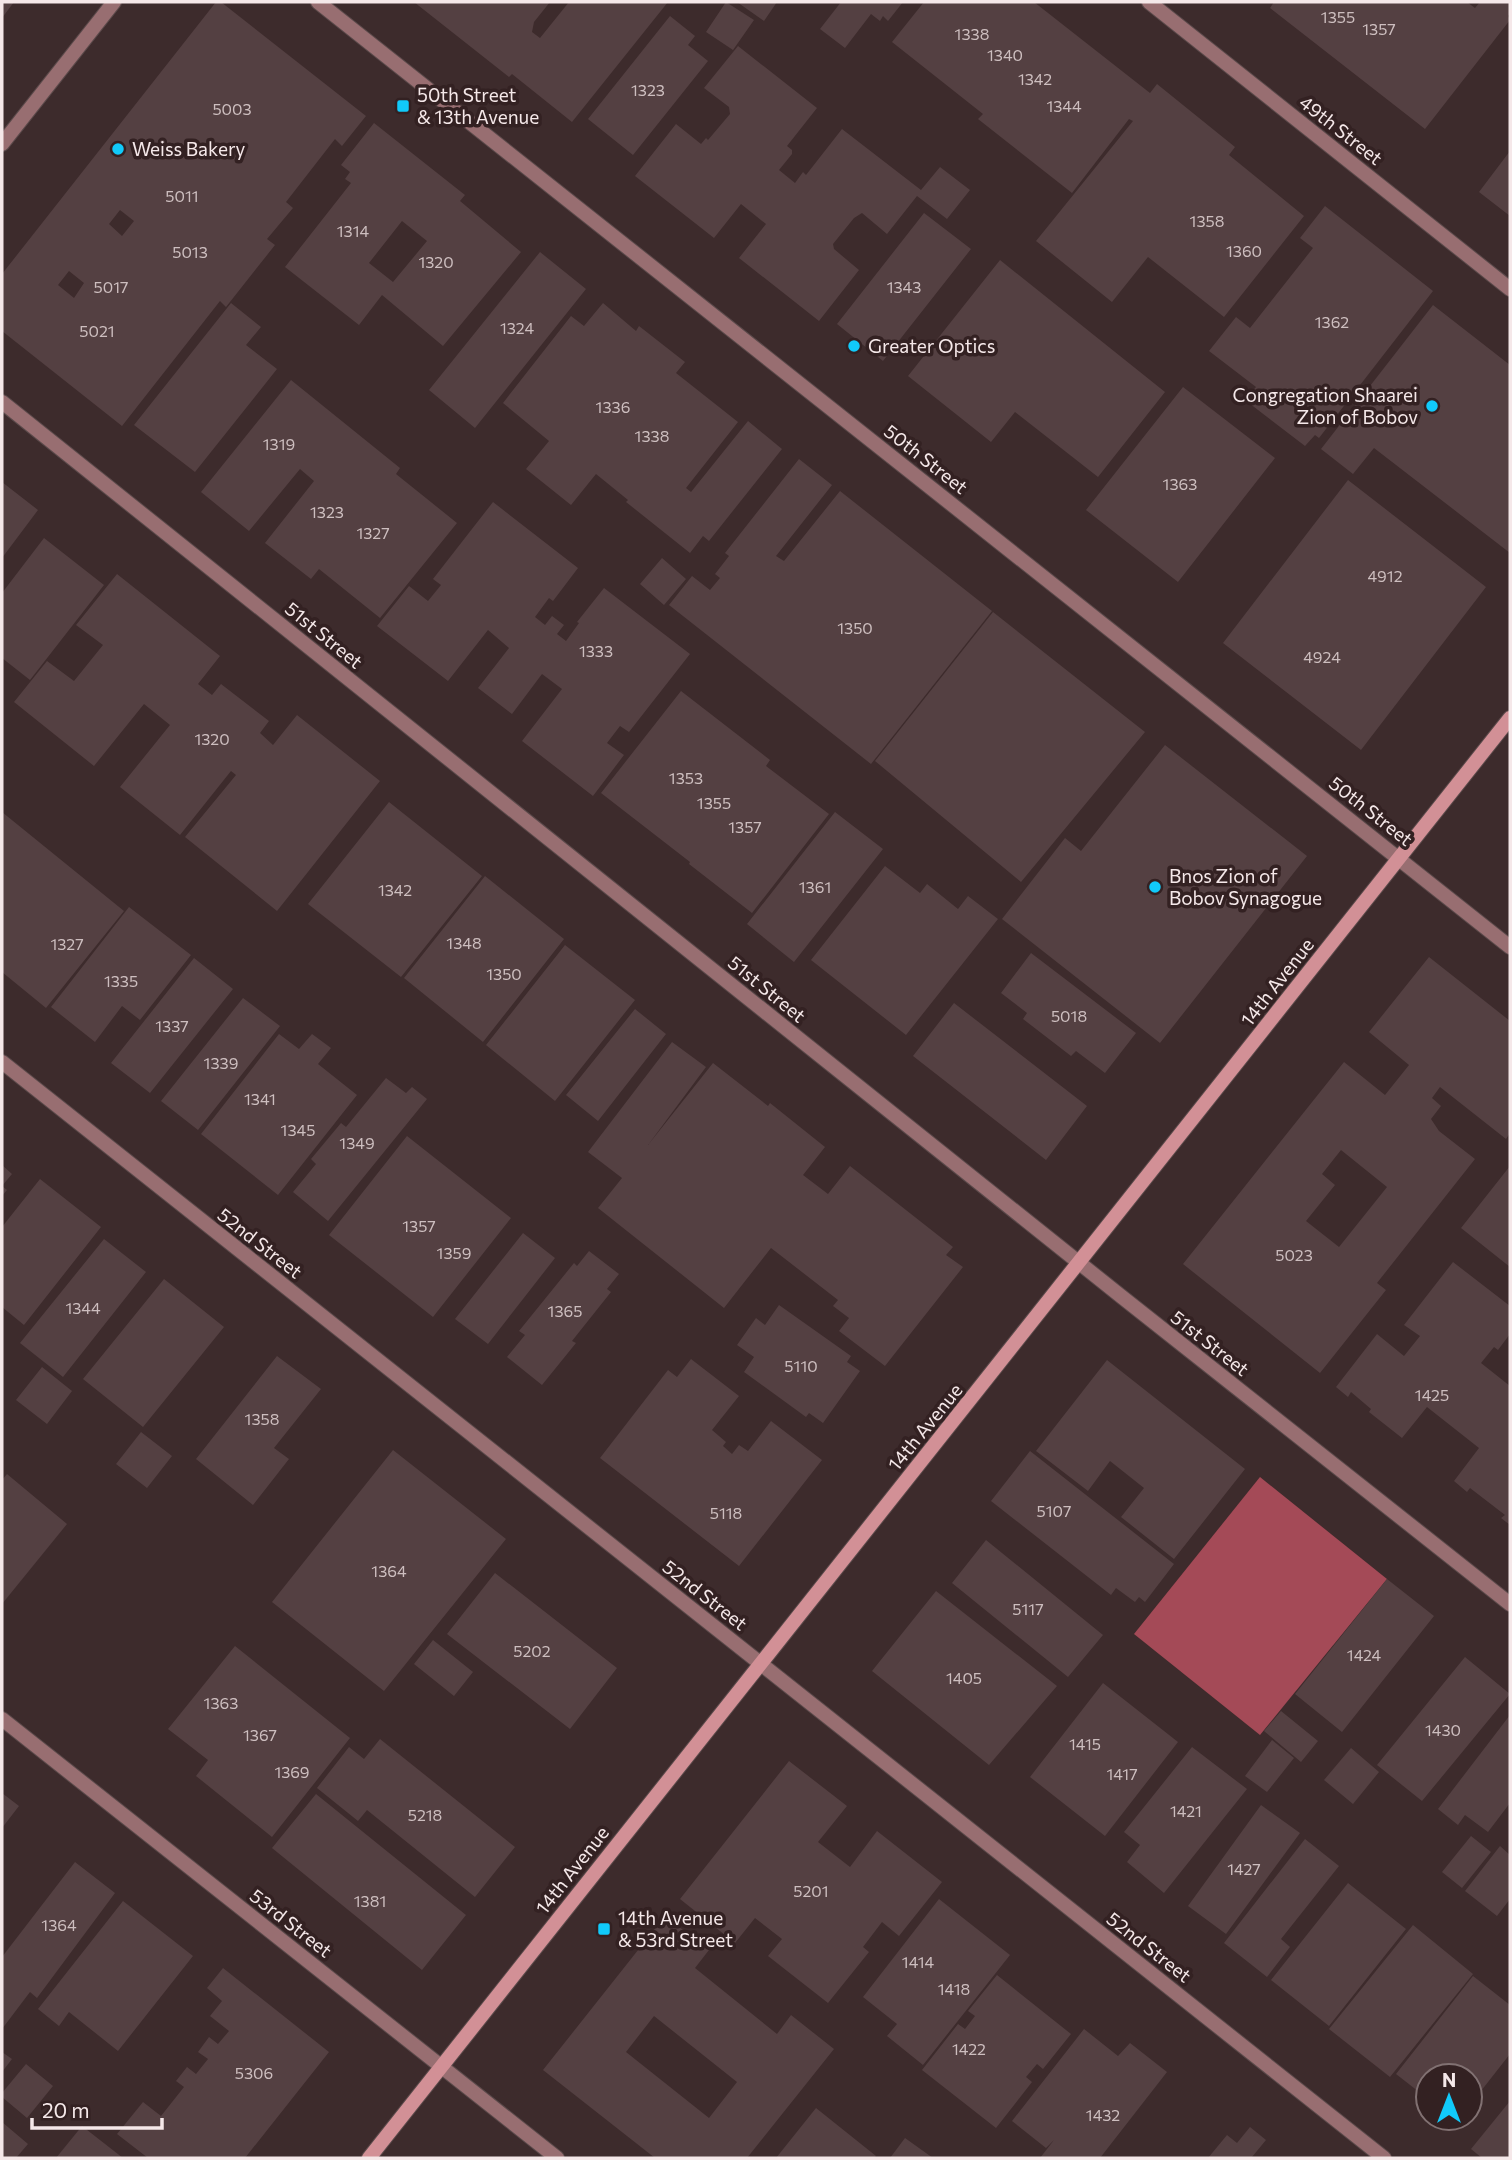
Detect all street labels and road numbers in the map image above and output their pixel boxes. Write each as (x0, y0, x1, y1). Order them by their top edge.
street label: 49th Street (1295, 90, 1388, 169)
street label: 50th Street (880, 419, 973, 498)
street label: 51st Street (281, 596, 368, 673)
street label: 50th Street (1325, 771, 1418, 850)
street label: 14th Avenue (1235, 933, 1318, 1030)
street label: 51st Street (724, 950, 811, 1027)
street label: 52nd Street (214, 1203, 307, 1283)
street label: 51st Street (1167, 1305, 1254, 1380)
street label: 14th Avenue (883, 1379, 967, 1475)
street label: 52nd Street (659, 1555, 752, 1635)
street label: 14th Avenue (530, 1821, 613, 1918)
street label: 53rd Street (246, 1884, 337, 1962)
street label: 52nd Street (1103, 1907, 1196, 1987)

